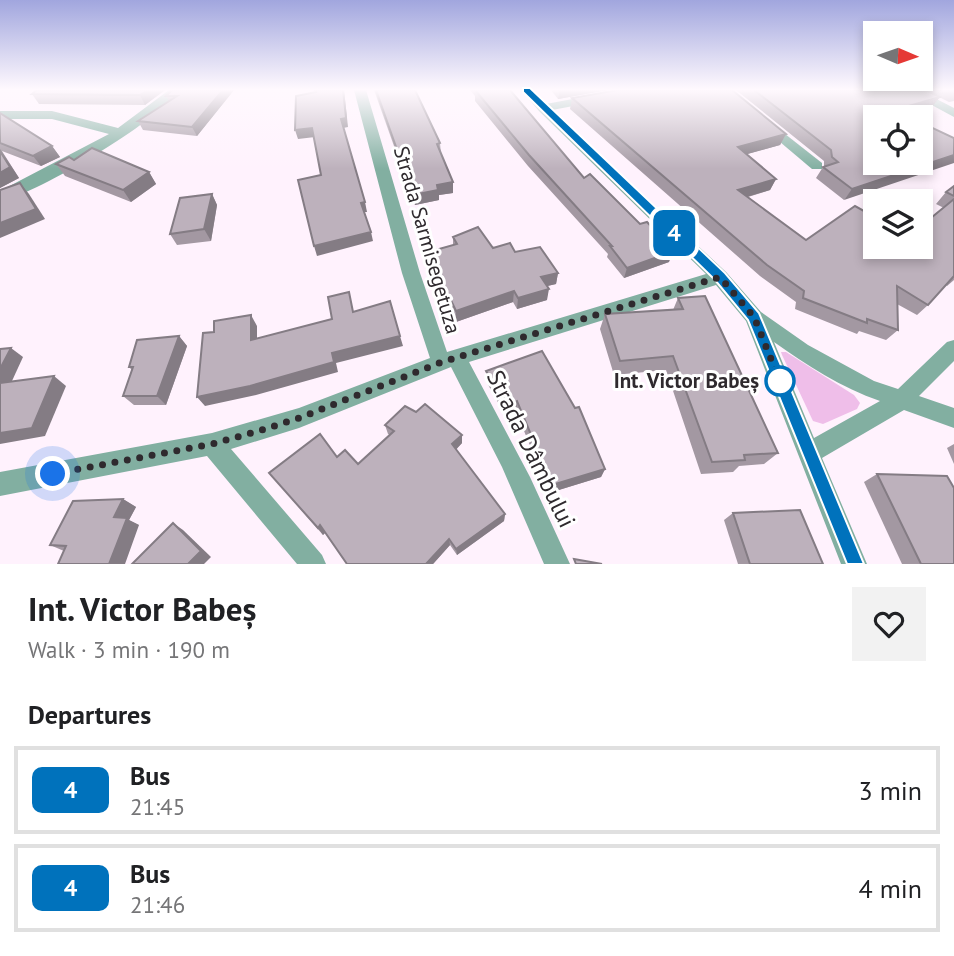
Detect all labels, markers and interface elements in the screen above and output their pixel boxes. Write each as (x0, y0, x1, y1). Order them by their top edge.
north arrow (863, 21, 933, 91)
map controls (863, 21, 933, 259)
button: locate (863, 105, 933, 175)
street label: Strada Sarmisegetuza (388, 143, 467, 337)
button: layers (863, 189, 933, 259)
line badge: 4 (651, 210, 697, 256)
text: 4 (667, 217, 681, 248)
street label: Strada Dâmbului (480, 365, 583, 533)
marker: Int. Victor Babeș (765, 366, 795, 396)
place label: Int. Victor Babeș (614, 367, 759, 394)
your location (35, 456, 70, 491)
text: Int. Victor Babeș (28, 587, 256, 630)
button: heart (852, 587, 926, 661)
text: Walk · 3 min · 190 m (28, 635, 230, 664)
text: Departures (28, 698, 151, 731)
text: Bus (130, 759, 170, 792)
text: 4 (64, 774, 77, 805)
text: 3 min (859, 774, 922, 807)
text: 21:45 (130, 792, 185, 821)
text: Bus (130, 857, 170, 890)
text: 4 (64, 872, 77, 903)
text: 4 min (859, 872, 922, 905)
text: 21:46 (130, 890, 185, 919)

